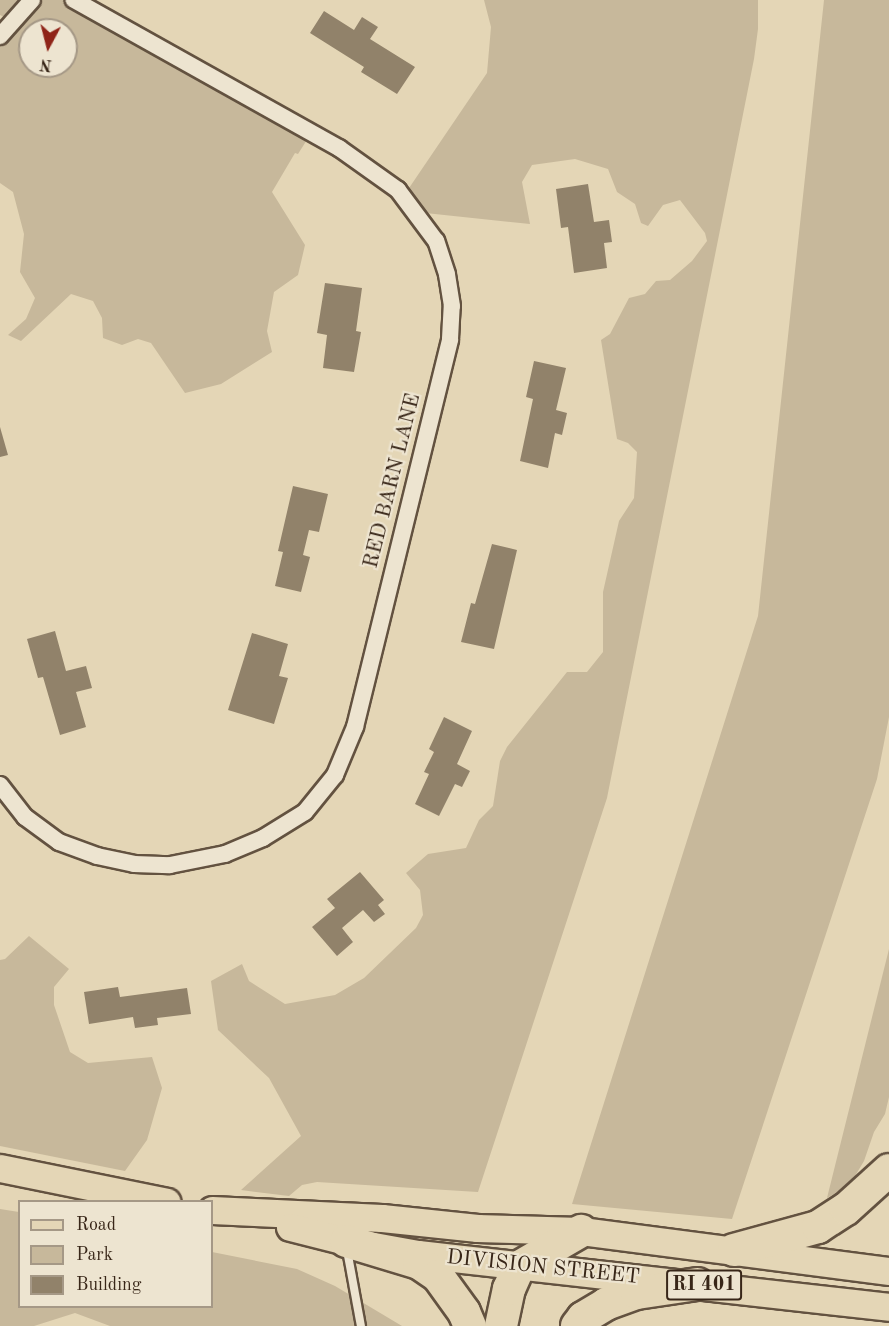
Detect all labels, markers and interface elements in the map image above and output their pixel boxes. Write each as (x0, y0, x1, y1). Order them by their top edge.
north arrow (18, 18, 78, 78)
text: N (39, 55, 53, 73)
street label: RED BARN LANE (359, 391, 427, 571)
legend (18, 1200, 213, 1308)
text: Road (76, 1216, 116, 1234)
street label: DIVISION STREET (445, 1245, 641, 1291)
text: Park (76, 1246, 113, 1264)
road number: RI 401 (665, 1268, 743, 1302)
text: Building (76, 1276, 141, 1294)

